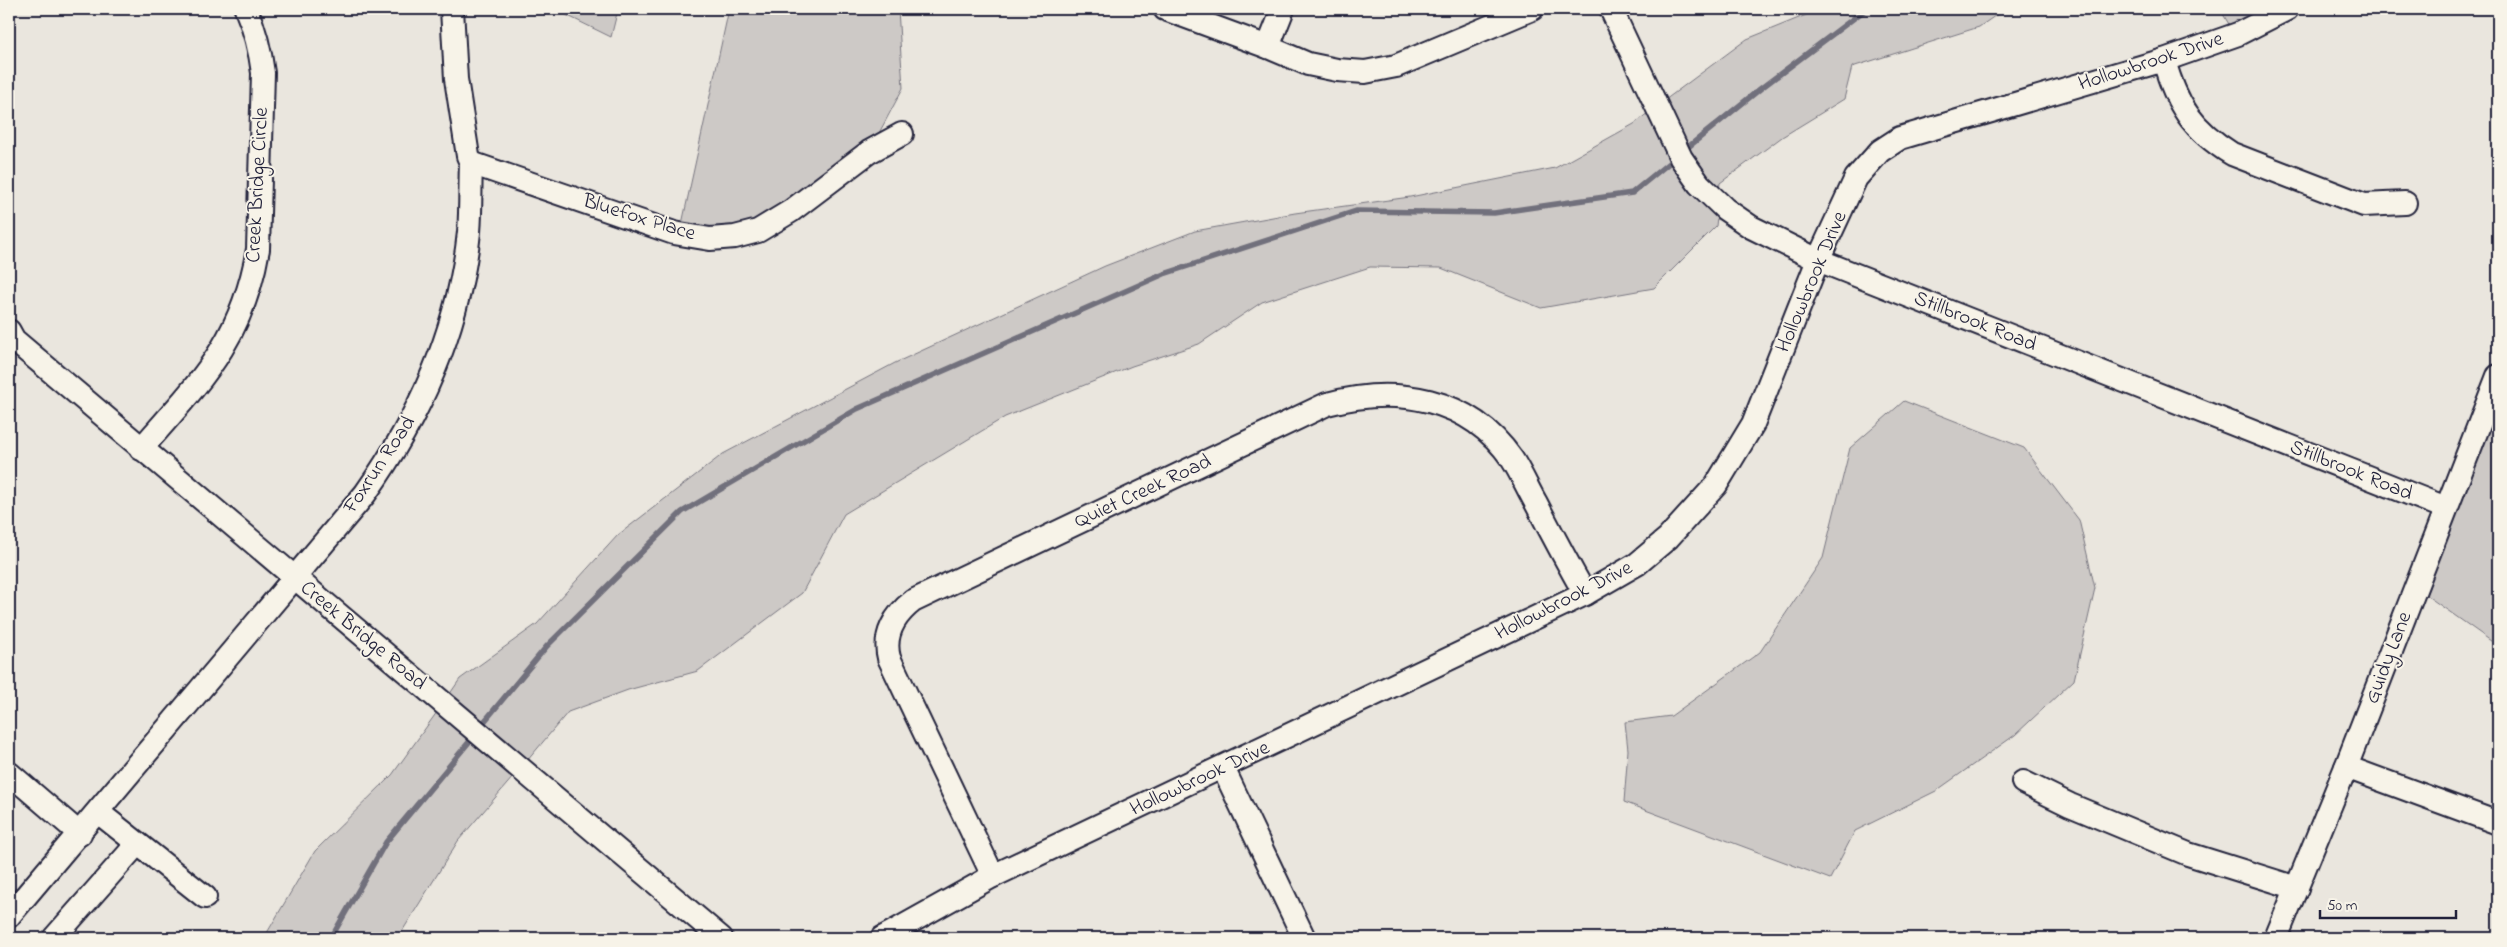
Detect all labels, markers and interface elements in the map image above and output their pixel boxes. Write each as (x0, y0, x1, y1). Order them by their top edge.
street label: Hollowbrook Drive (2075, 24, 2228, 100)
street label: Creek Bridge Circle (239, 106, 279, 264)
street label: Bluefox Place (578, 186, 700, 250)
street label: Hollowbrook Drive (1769, 206, 1856, 357)
street label: Stillbrook Road (1909, 284, 2041, 360)
street label: Foxrun Road (336, 410, 424, 521)
street label: Stillbrook Road (2285, 433, 2417, 509)
street label: Quiet Creek Road (1070, 447, 1217, 537)
street label: Hollowbrook Drive (1490, 553, 1639, 649)
street label: Creek Bridge Road (292, 574, 433, 700)
street label: Guidy Lane (2358, 607, 2422, 709)
street label: Hollowbrook Drive (1125, 733, 1275, 824)
scale bar (2320, 887, 2456, 919)
text: 50 m (2327, 895, 2358, 917)

